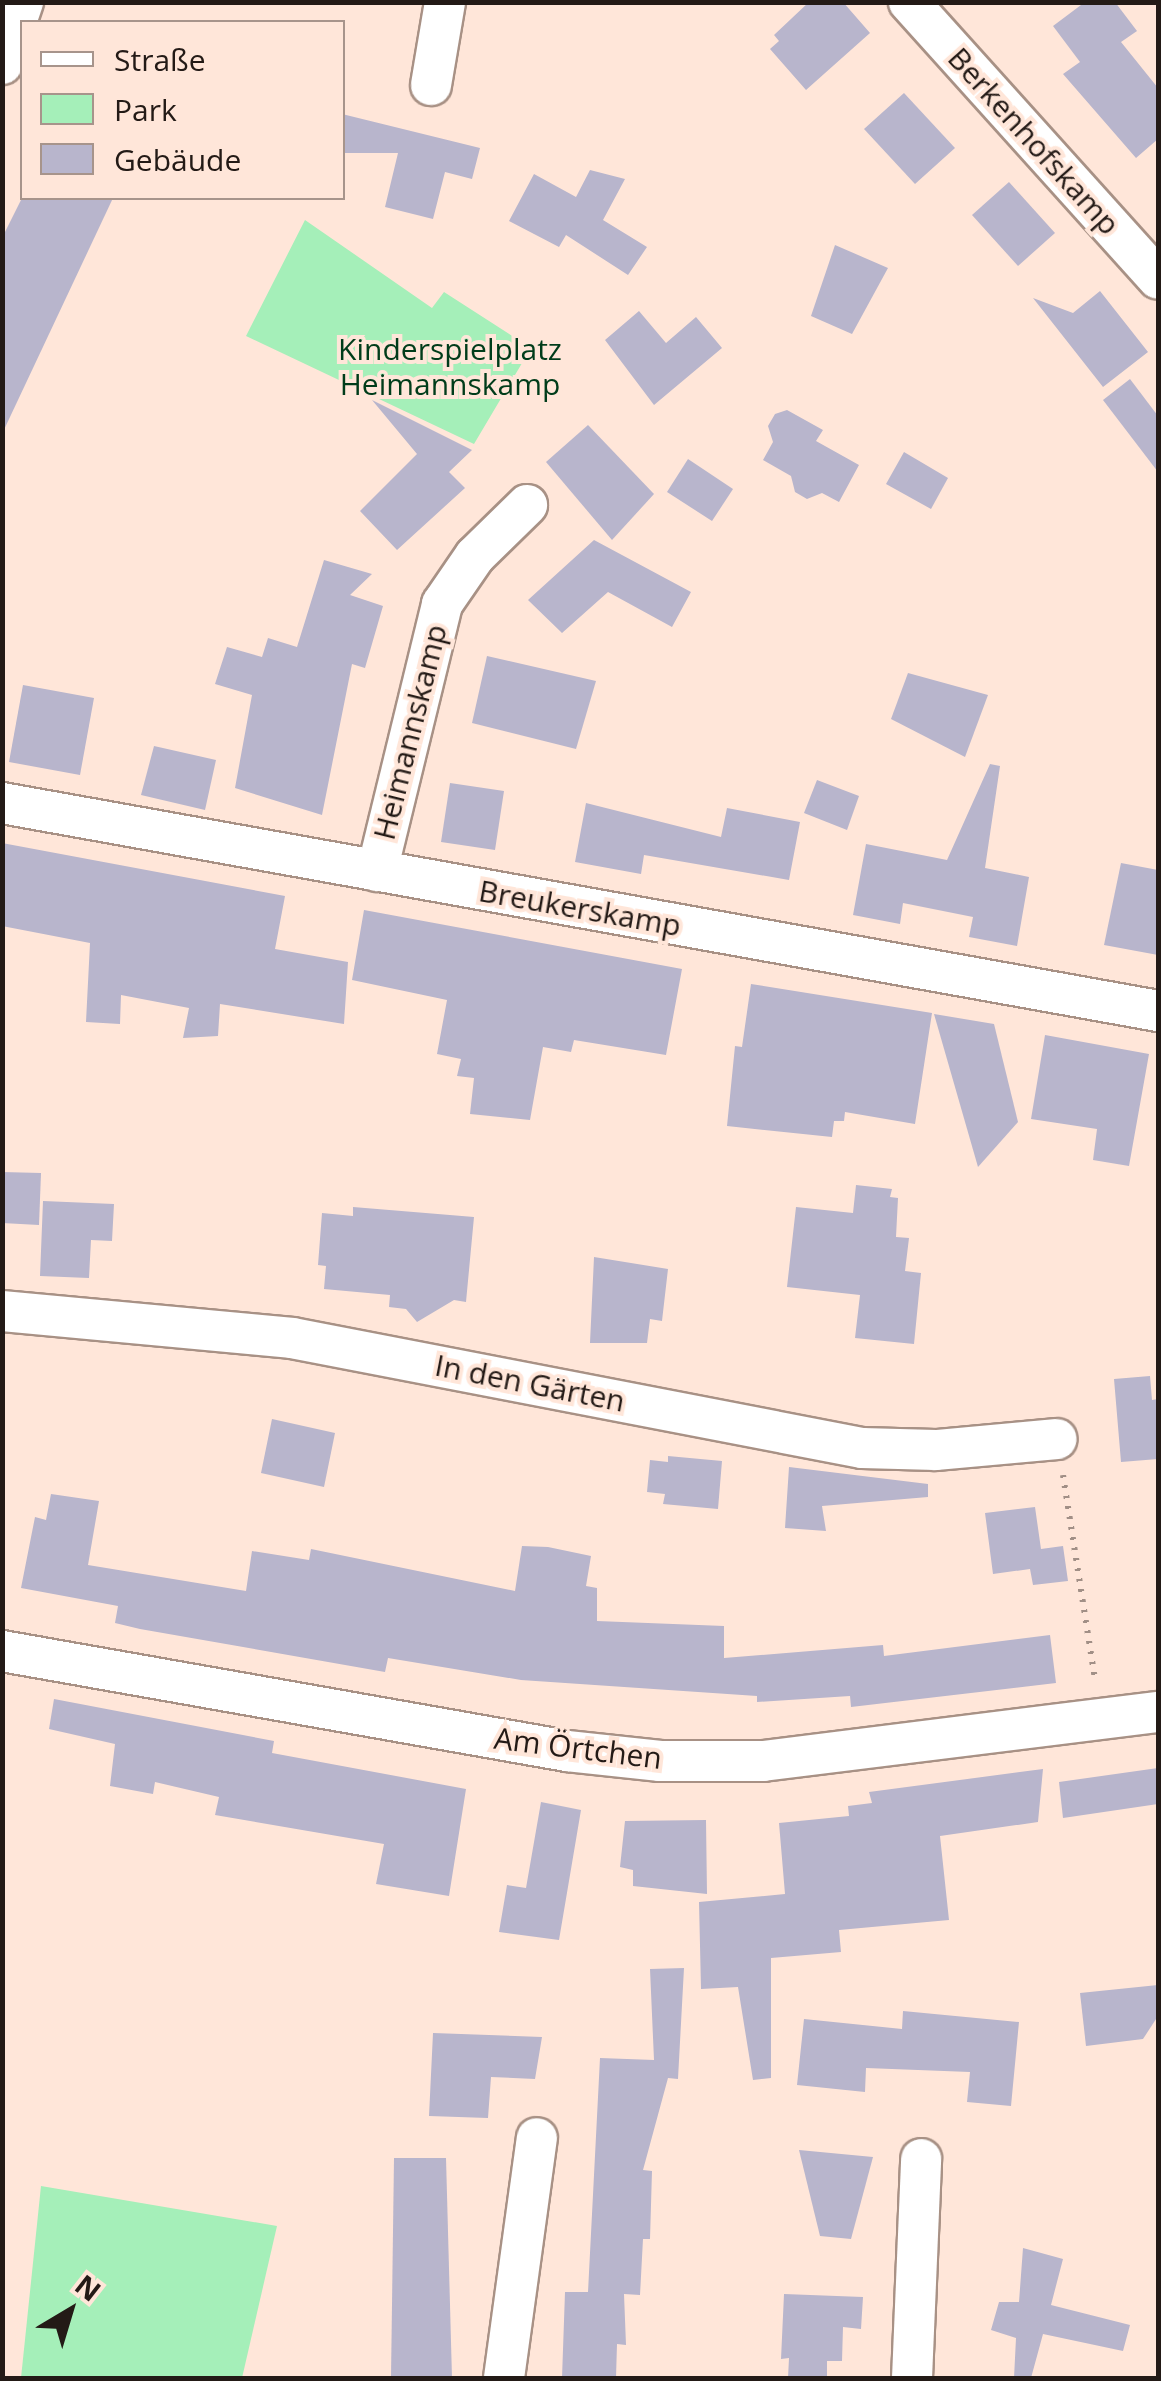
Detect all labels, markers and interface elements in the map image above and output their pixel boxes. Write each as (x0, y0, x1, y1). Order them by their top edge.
legend (20, 20, 345, 200)
text: Straße (114, 39, 206, 80)
street label: Berkenhofskamp (941, 40, 1127, 242)
text: Park (114, 89, 177, 130)
text: Gebäude (114, 139, 241, 180)
park label: Kinderspielplatz Heimannskamp (338, 331, 562, 402)
street label: Heimannskamp (366, 621, 454, 843)
street label: Breukerskamp (476, 873, 684, 943)
street label: In den Gärten (432, 1347, 628, 1419)
street label: Am Örtchen (492, 1720, 664, 1776)
north arrow (20, 2261, 120, 2361)
text: N (68, 2265, 109, 2309)

